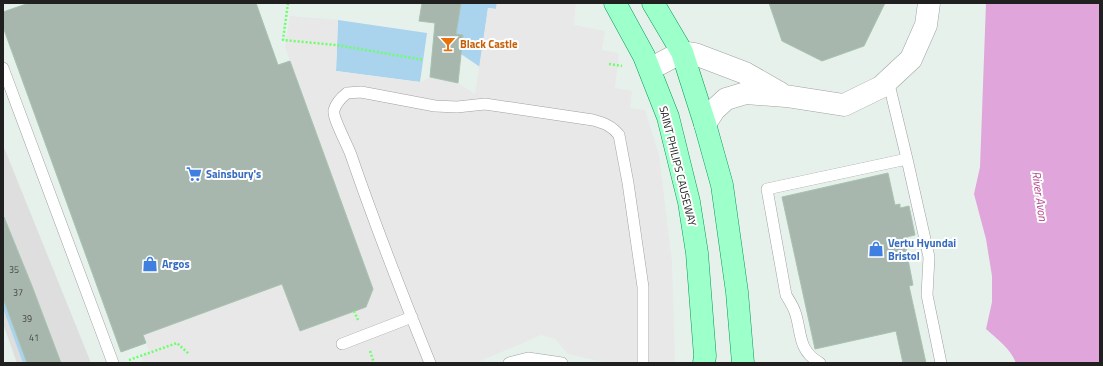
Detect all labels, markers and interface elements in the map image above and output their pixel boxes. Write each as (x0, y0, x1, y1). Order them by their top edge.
bar icon: Black Castle (439, 35, 457, 53)
place label: Black Castle (460, 36, 518, 52)
street label: SAINT PHILIPS CAUSEWAY (655, 104, 701, 228)
supermarket icon: Sainsbury's (185, 165, 203, 183)
place label: Sainsbury's (206, 166, 261, 182)
water label: River Avon (1027, 170, 1053, 223)
place label: Vertu Hyundai Bristol (888, 235, 956, 264)
shop icon: Vertu Hyundai Bristol (867, 240, 885, 258)
shop icon: Argos (141, 255, 159, 273)
place label: Argos (162, 256, 190, 272)
house number: 35 (9, 263, 19, 276)
house number: 37 (13, 286, 23, 299)
house number: 39 (22, 312, 32, 325)
house number: 41 (29, 331, 39, 344)

